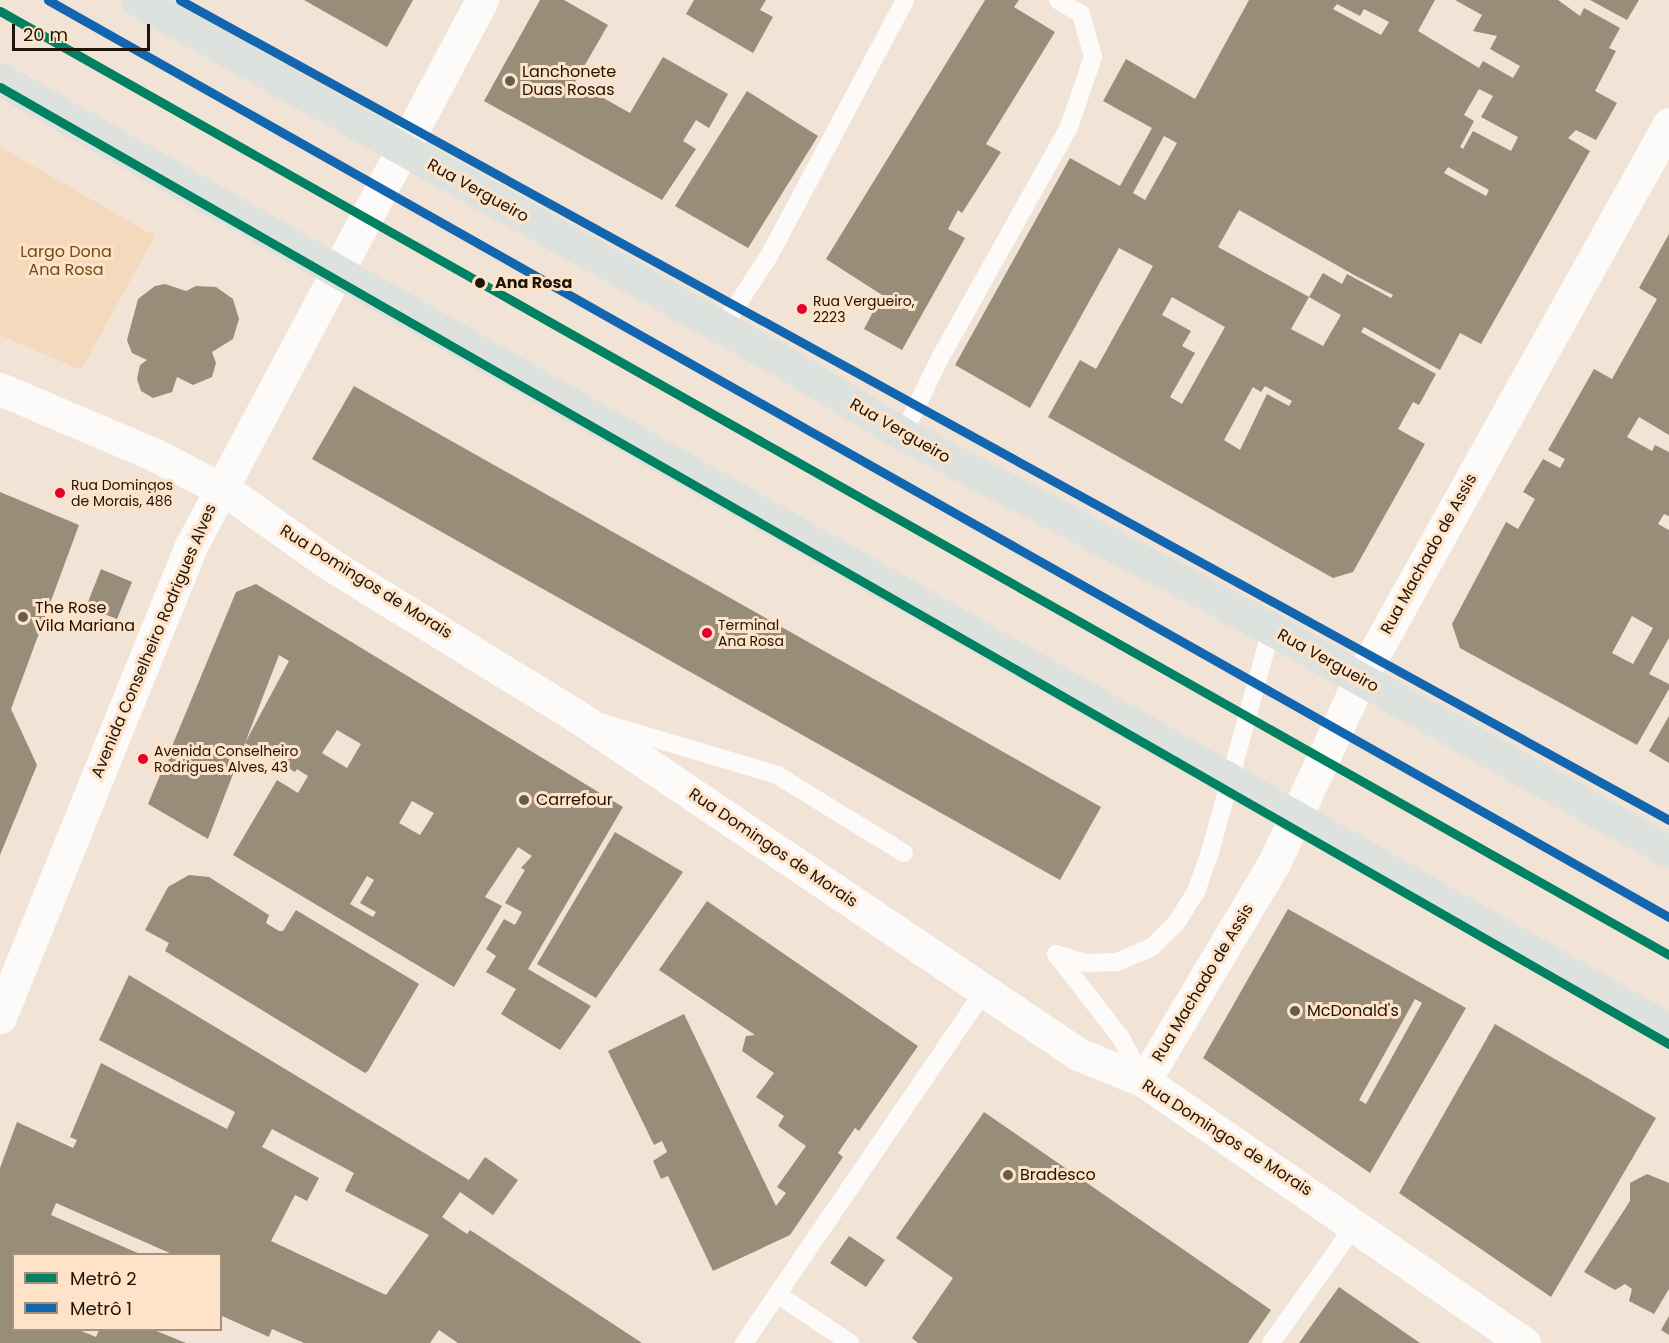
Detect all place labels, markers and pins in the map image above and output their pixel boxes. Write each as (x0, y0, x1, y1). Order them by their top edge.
place label: Lanchonete Duas Rosas (522, 62, 616, 100)
marker: Lanchonete Duas Rosas (503, 74, 517, 88)
marker: Ana Rosa (470, 273, 490, 293)
place label: Ana Rosa (495, 273, 572, 293)
place label: Rua Vergueiro, 2223 (813, 293, 915, 326)
marker: Rua Vergueiro, 2223 (796, 303, 808, 315)
place label: Rua Domingos de Morais, 486 (71, 477, 173, 509)
marker: Rua Domingos de Morais, 486 (54, 487, 66, 499)
place label: The Rose Vila Mariana (35, 598, 135, 636)
marker: The Rose Vila Mariana (16, 610, 30, 624)
place label: Terminal Ana Rosa (718, 617, 784, 650)
marker: Terminal Ana Rosa (701, 627, 713, 639)
place label: Avenida Conselheiro Rodrigues Alves, 43 (154, 743, 298, 776)
marker: Avenida Conselheiro Rodrigues Alves, 43 (137, 753, 149, 765)
place label: Carrefour (536, 790, 613, 810)
marker: Carrefour (517, 793, 531, 807)
place label: McDonald's (1307, 1001, 1399, 1021)
marker: McDonald's (1288, 1004, 1302, 1018)
place label: Bradesco (1020, 1165, 1096, 1185)
marker: Bradesco (1001, 1168, 1015, 1182)

